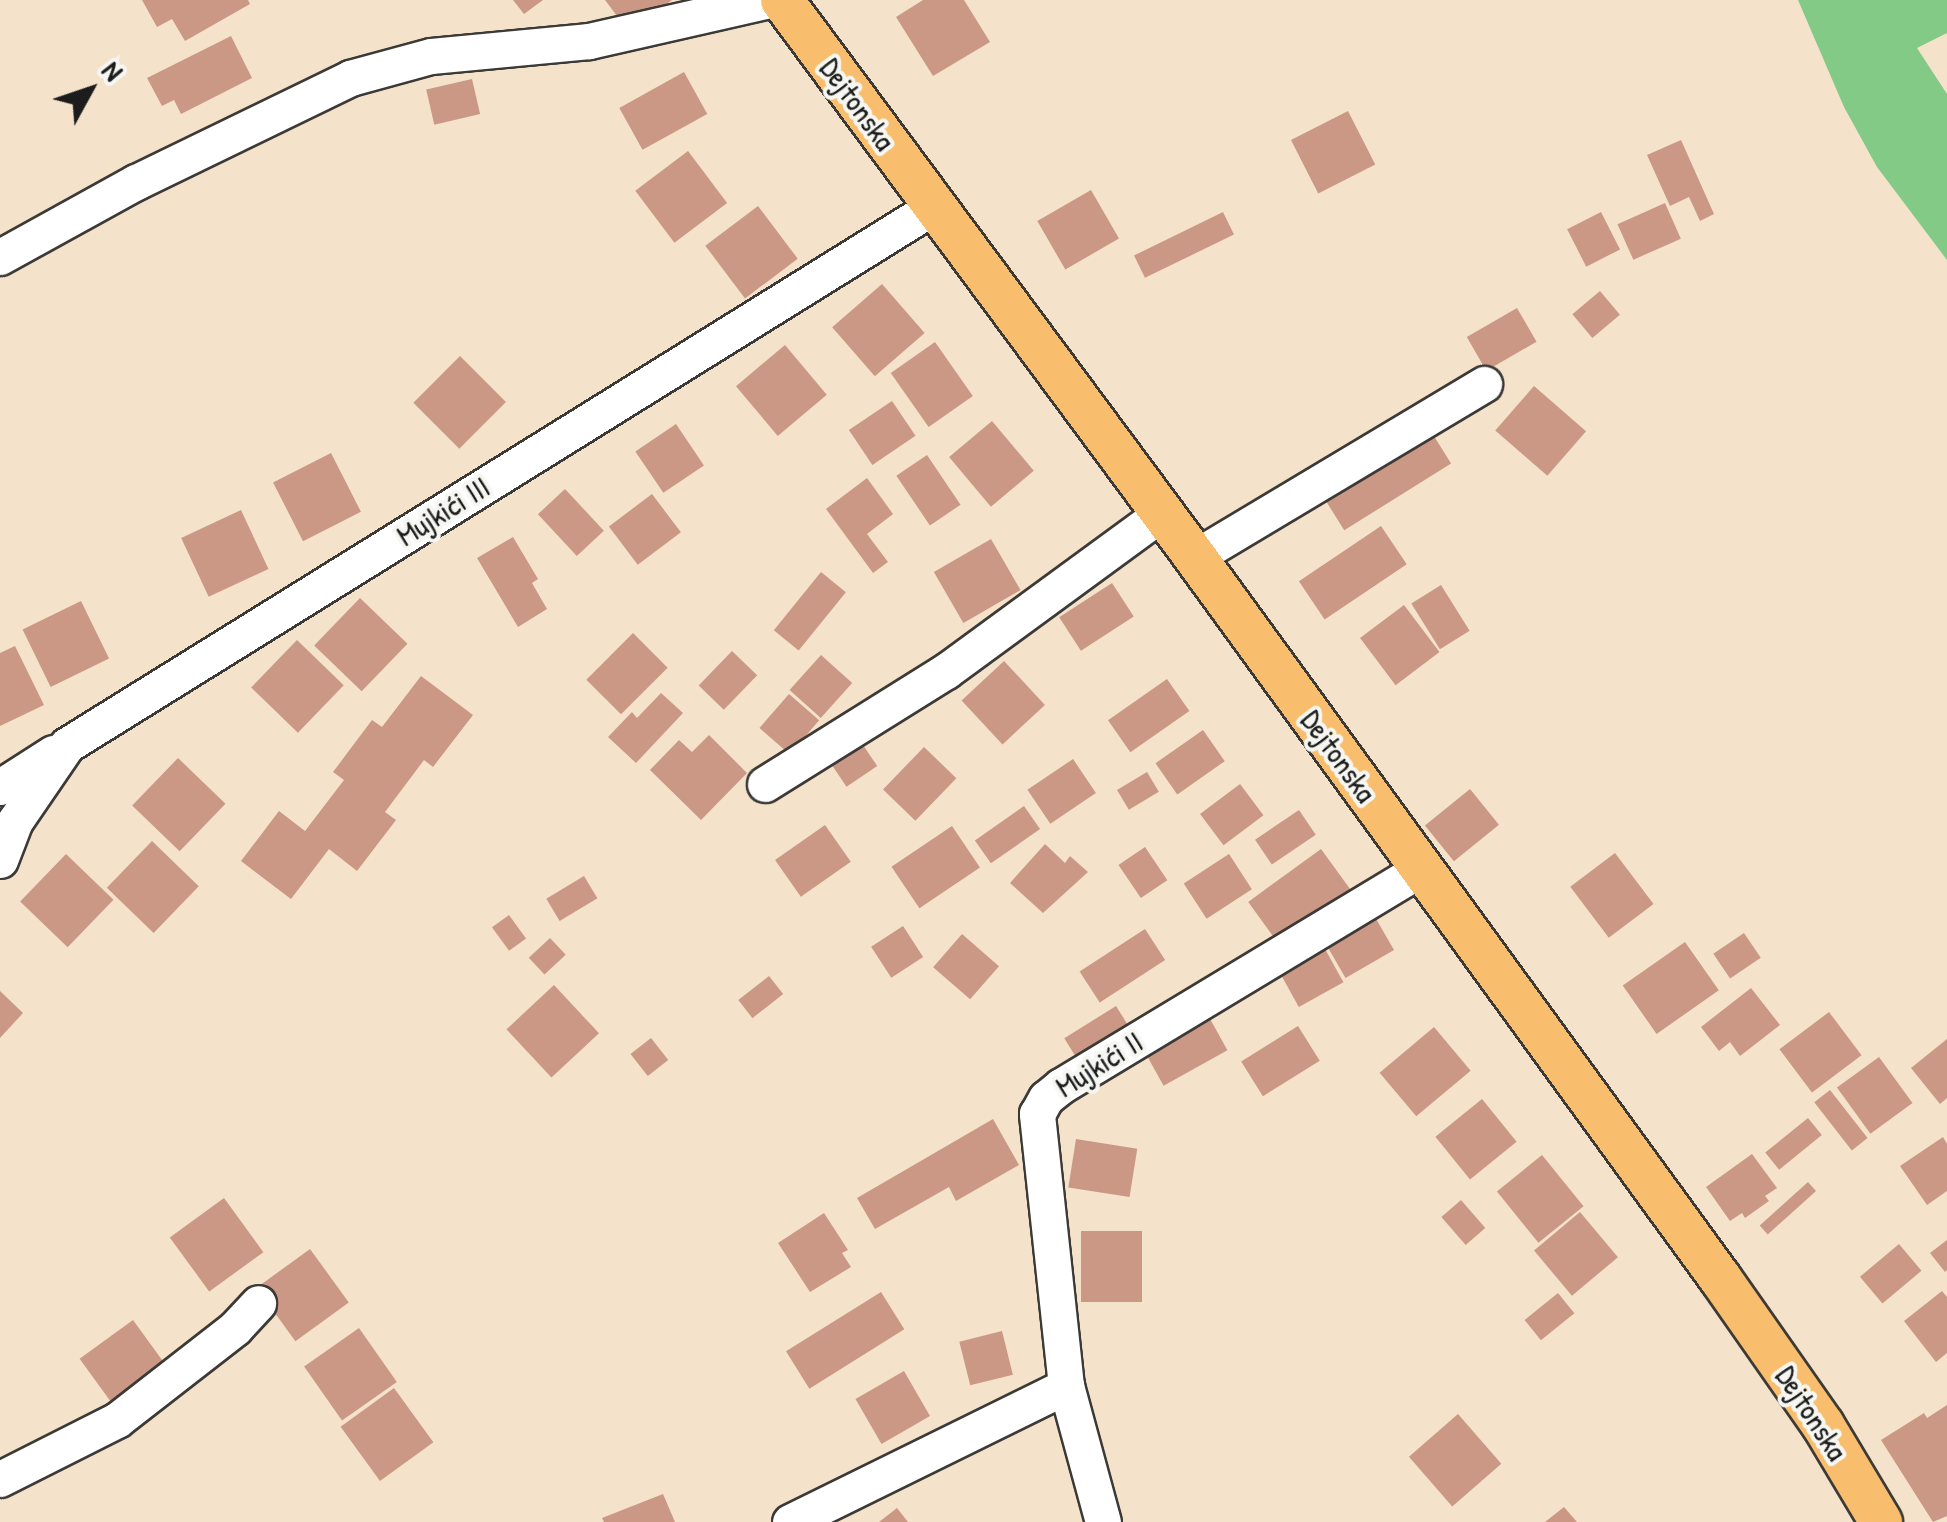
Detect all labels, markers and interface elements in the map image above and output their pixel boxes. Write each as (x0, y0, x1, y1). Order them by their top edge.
north arrow (40, 40, 140, 140)
street label: Dejtonska (813, 51, 903, 157)
text: N (94, 53, 132, 89)
street label: Mujkići III (390, 469, 496, 553)
street label: Dejtonska (1294, 703, 1384, 809)
street label: Mujkići II (1049, 1023, 1149, 1105)
street label: Dejtonska (1768, 1359, 1856, 1467)

